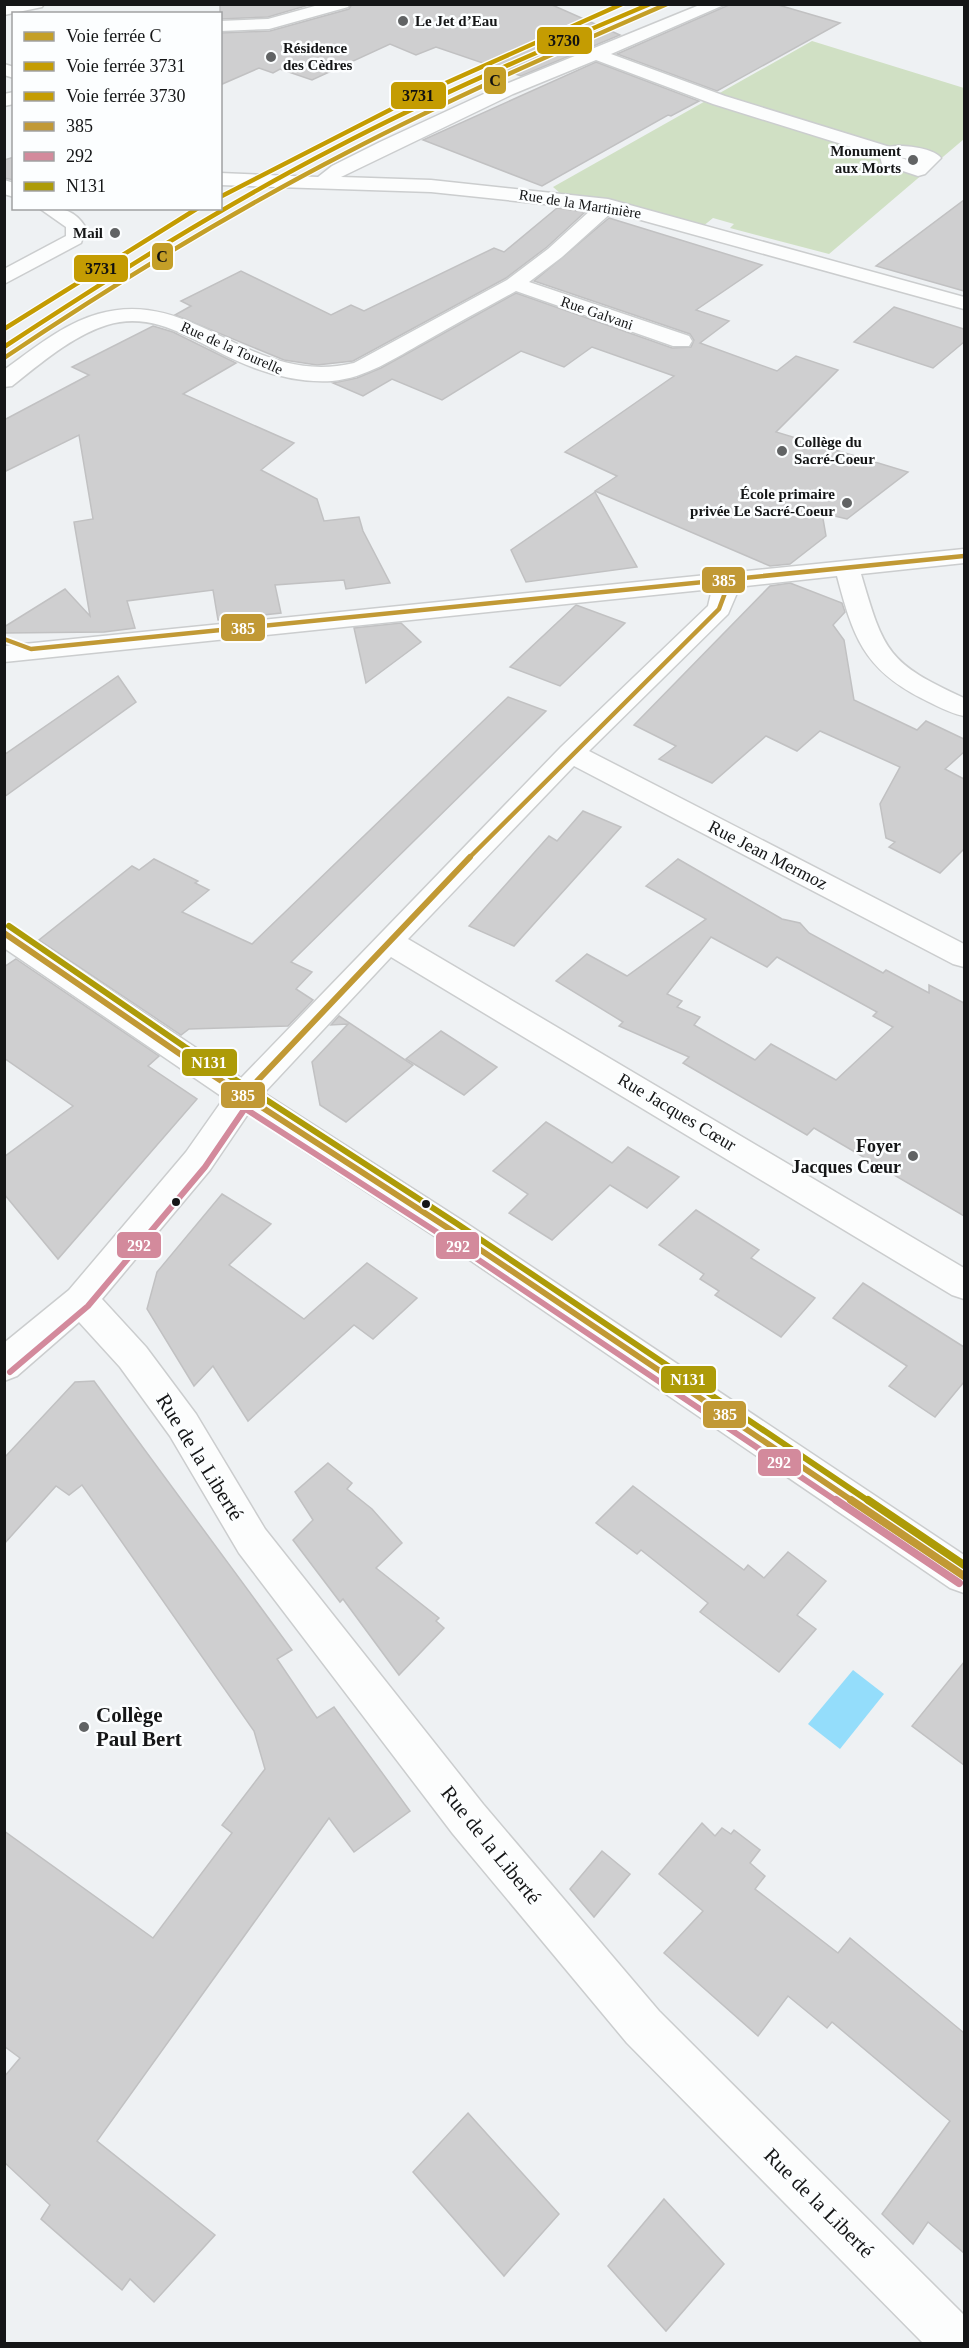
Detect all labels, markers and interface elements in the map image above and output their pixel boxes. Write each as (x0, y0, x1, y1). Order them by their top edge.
legend (12, 12, 222, 210)
place label: Le Jet d’Eau (415, 13, 498, 29)
marker: Le Jet d’Eau (396, 14, 410, 28)
text: Voie ferrée C (66, 26, 162, 46)
line badge: 3730 (536, 26, 593, 55)
text: 3730 (548, 32, 580, 49)
place label: Résidence des Cèdres (283, 40, 352, 73)
marker: Résidence des Cèdres (264, 50, 278, 64)
text: Voie ferrée 3731 (66, 56, 186, 76)
line badge: C (483, 66, 507, 95)
text: C (489, 72, 501, 89)
line badge: 3731 (390, 81, 447, 110)
text: Voie ferrée 3730 (66, 86, 186, 106)
text: 3731 (402, 87, 434, 104)
text: 385 (66, 116, 93, 136)
place label: Monument aux Morts (830, 143, 901, 176)
text: 292 (66, 146, 93, 166)
marker: Monument aux Morts (906, 153, 920, 167)
text: N131 (66, 176, 106, 196)
street label: Rue de la Martinière (518, 186, 643, 222)
place label: Mail (73, 225, 103, 241)
marker: Mail (108, 226, 122, 240)
line badge: C (151, 242, 174, 271)
text: C (156, 248, 168, 265)
line badge: 3731 (73, 254, 129, 283)
text: 3731 (85, 260, 117, 277)
street label: Rue Galvani (559, 293, 635, 333)
street label: Rue de la Tourelle (179, 318, 286, 378)
place label: Collège du Sacré-Coeur (794, 434, 875, 467)
marker: Collège du Sacré-Coeur (775, 444, 789, 458)
place label: École primaire privée Le Sacré-Coeur (690, 486, 835, 519)
marker: École primaire privée Le Sacré-Coeur (840, 496, 854, 510)
line badge: 385 (701, 566, 746, 594)
text: 385 (712, 572, 736, 589)
line badge: 385 (220, 613, 266, 642)
text: 385 (231, 620, 255, 637)
street label: Rue Jean Mermoz (705, 816, 831, 894)
line badge: N131 (181, 1048, 238, 1077)
text: N131 (191, 1054, 227, 1071)
street label: Rue Jacques Cœur (614, 1069, 740, 1155)
line badge: 385 (220, 1081, 266, 1109)
text: 385 (231, 1087, 255, 1104)
place label: Foyer Jacques Cœur (791, 1136, 901, 1177)
marker: Foyer Jacques Cœur (906, 1149, 920, 1163)
unlabelled marker (170, 1196, 182, 1208)
unlabelled marker (420, 1198, 432, 1210)
line badge: 292 (116, 1231, 162, 1259)
line badge: 292 (435, 1231, 480, 1260)
text: 292 (127, 1237, 151, 1254)
text: 292 (446, 1238, 470, 1255)
line badge: N131 (660, 1365, 717, 1394)
text: N131 (670, 1371, 706, 1388)
street label: Rue de la Liberté (151, 1389, 249, 1525)
line badge: 385 (702, 1400, 747, 1429)
text: 385 (713, 1406, 737, 1423)
line badge: 292 (757, 1448, 802, 1477)
text: 292 (767, 1454, 791, 1471)
place label: Collège Paul Bert (96, 1703, 182, 1751)
marker: Collège Paul Bert (77, 1720, 91, 1734)
street label: Rue de la Liberté (436, 1781, 546, 1909)
street label: Rue de la Liberté (759, 2143, 879, 2263)

